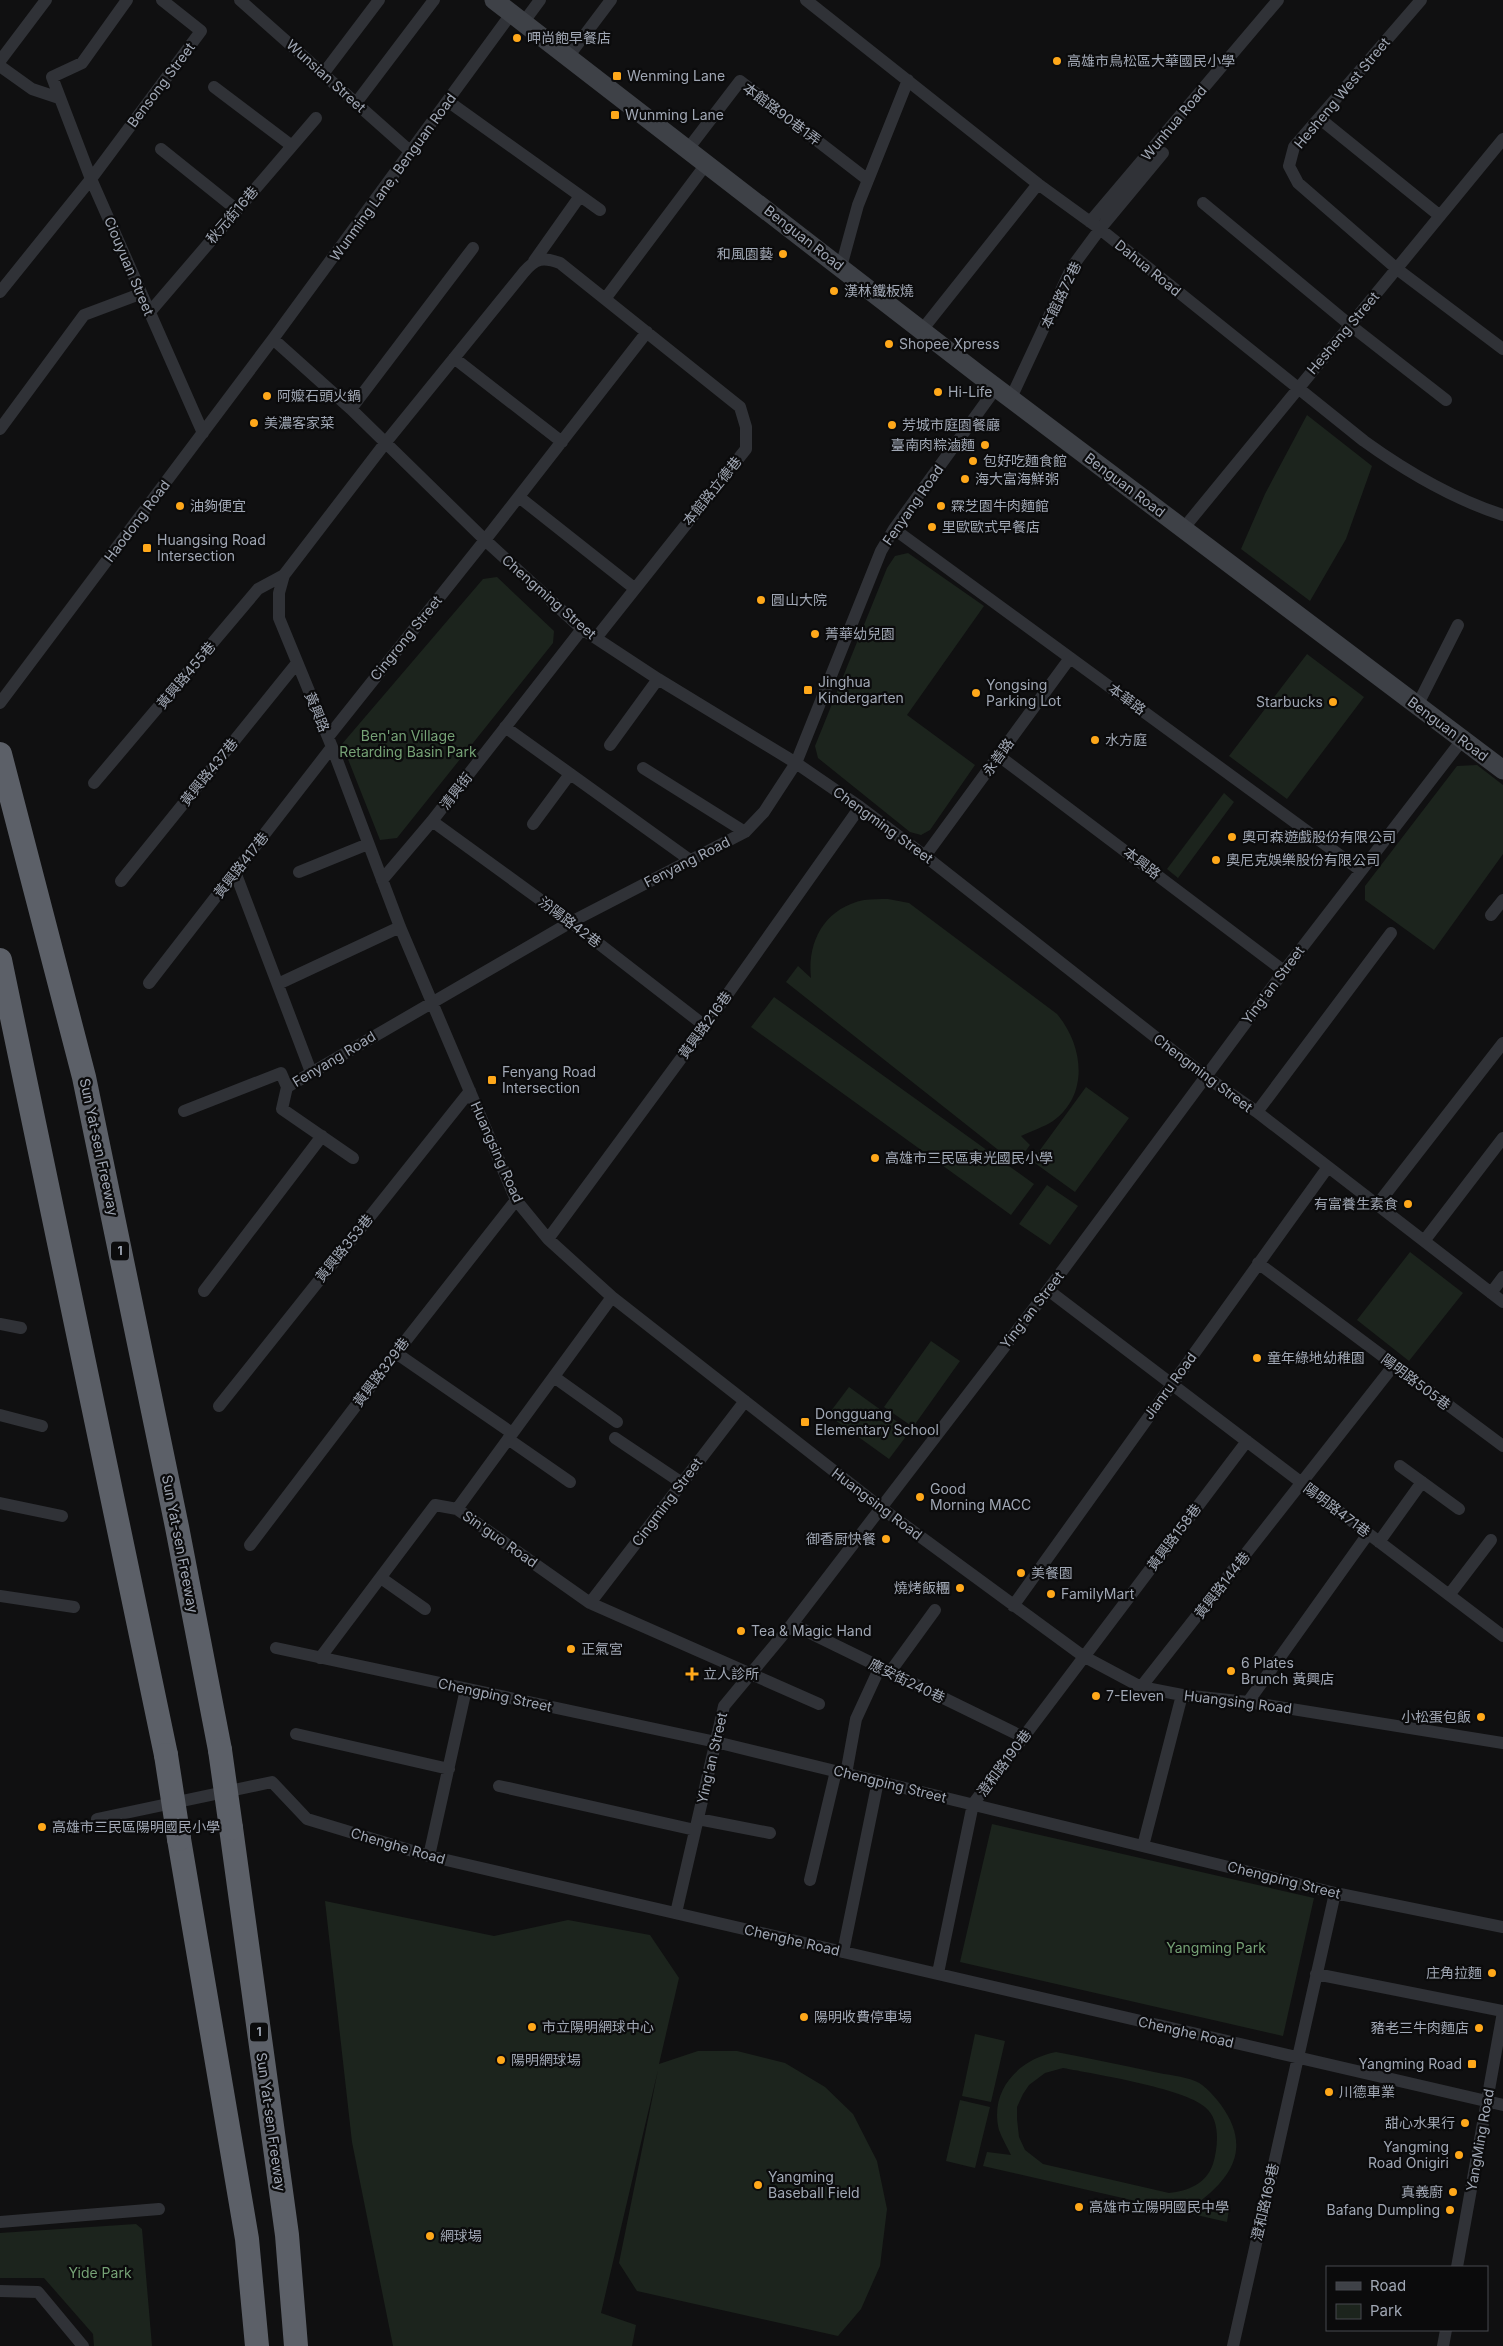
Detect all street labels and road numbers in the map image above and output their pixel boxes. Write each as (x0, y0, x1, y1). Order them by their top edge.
street label: Hesheng West Street (1290, 33, 1393, 152)
street label: Wunsian Street (283, 36, 370, 116)
street label: Bensong Street (123, 39, 198, 130)
street label: 本館路90巷1弄 (740, 79, 825, 148)
street label: Wunhua Road (1137, 82, 1210, 164)
street label: Wunming Lane, Benguan Road (326, 89, 459, 264)
street label: 秋元街16巷 (202, 183, 261, 247)
street label: Benguan Road (761, 201, 847, 274)
street label: Ciouyuan Street (101, 214, 158, 318)
street label: Dahua Road (1112, 236, 1185, 299)
street label: 本館路72巷 (1037, 258, 1084, 331)
street label: Hesheng Street (1303, 288, 1382, 377)
street label: Benguan Road (1082, 449, 1169, 520)
street label: 本館路立德巷 (679, 453, 745, 529)
street label: Fenyang Road (879, 461, 947, 548)
street label: Haodong Road (100, 476, 173, 565)
street label: Chengming Street (499, 551, 600, 643)
street label: Cingrong Street (366, 592, 445, 684)
street label: 黃興路455巷 (153, 638, 219, 712)
street label: 本華路 (1105, 679, 1149, 718)
street label: 黃興路 (302, 689, 333, 734)
street label: Benguan Road (1405, 693, 1492, 764)
street label: 黃興路437巷 (176, 735, 241, 809)
street label: 永善路 (978, 735, 1017, 779)
street label: 清興街 (436, 769, 475, 812)
street label: Chengming Street (830, 783, 937, 867)
street label: 黃興路417巷 (210, 829, 271, 901)
street label: Fenyang Road (641, 833, 733, 891)
street label: 本興路 (1120, 843, 1164, 882)
street label: 汾陽路42巷 (536, 893, 605, 951)
street label: Ying'an Street (1238, 942, 1308, 1027)
street label: 黃興路216巷 (675, 988, 735, 1062)
street label: Fenyang Road (289, 1027, 378, 1090)
street label: Chengming Street (1150, 1030, 1256, 1116)
street label: Sun Yat-sen Freeway (77, 1077, 122, 1217)
street label: Huangsing Road (468, 1099, 527, 1205)
street label: 黃興路353巷 (311, 1211, 376, 1285)
road number: 1 (111, 1242, 129, 1260)
street label: Ying'an Street (996, 1267, 1067, 1352)
street label: 黃興路329巷 (349, 1334, 412, 1410)
street label: Jianru Road (1140, 1349, 1200, 1423)
street label: 陽明路505巷 (1378, 1350, 1454, 1413)
street label: Cingming Street (628, 1454, 706, 1549)
street label: Huangsing Road (829, 1464, 926, 1543)
street label: Sun Yat-sen Freeway (159, 1473, 202, 1615)
street label: 陽明路471巷 (1301, 1479, 1374, 1540)
street label: 黃興路158巷 (1143, 1500, 1204, 1573)
street label: Sin'guo Road (460, 1507, 541, 1571)
street label: 黃興路144巷 (1190, 1548, 1253, 1621)
street label: 應安街240巷 (867, 1655, 948, 1706)
street label: Chengping Street (437, 1674, 554, 1715)
street label: Huangsing Road (1183, 1686, 1293, 1717)
street label: Ying'an Street (693, 1710, 730, 1805)
street label: 澄和路190巷 (973, 1726, 1034, 1799)
street label: Chengping Street (832, 1761, 949, 1806)
street label: Chenghe Road (349, 1824, 447, 1867)
street label: Chengping Street (1226, 1857, 1343, 1902)
street label: Chenghe Road (743, 1920, 842, 1959)
street label: Chenghe Road (1137, 2012, 1236, 2051)
road number: 1 (250, 2022, 268, 2041)
street label: Sun Yat-sen Freeway (253, 2051, 290, 2193)
street label: YangMing Road (1462, 2087, 1497, 2193)
street label: 澄和路169巷 (1247, 2161, 1282, 2242)

